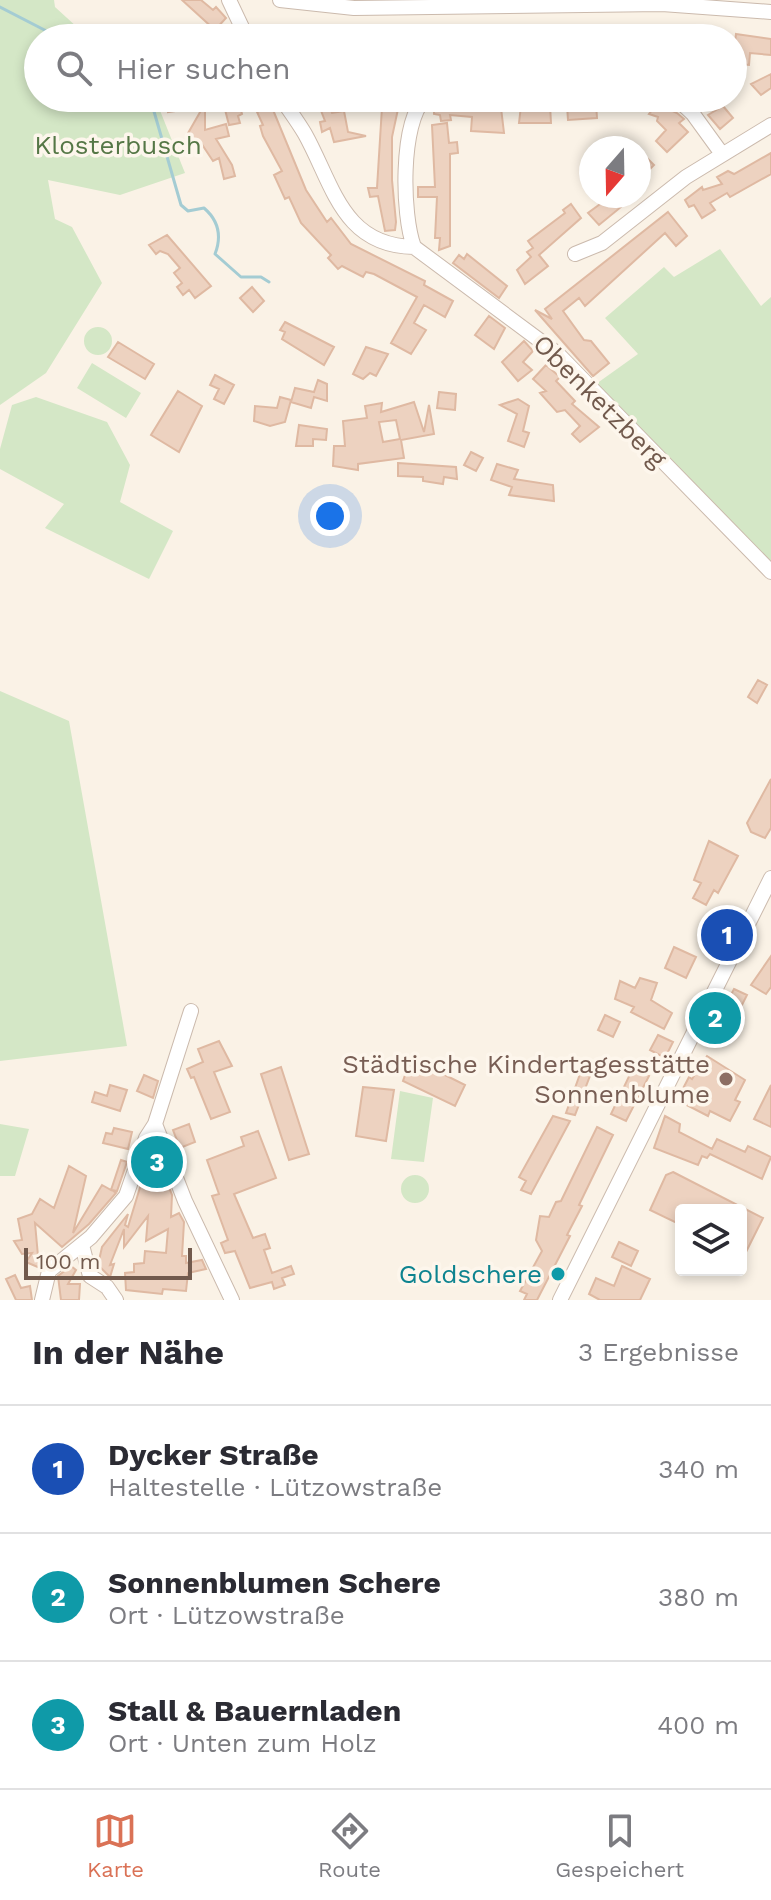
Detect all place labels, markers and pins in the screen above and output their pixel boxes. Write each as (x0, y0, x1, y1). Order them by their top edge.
pin: 1 (701, 905, 753, 965)
pin: 2 (689, 988, 741, 1048)
place label: Städtische Kindertagesstätte Sonnenblume (342, 1049, 710, 1109)
marker: Städtische Kindertagesstätte Sonnenblume (717, 1070, 735, 1088)
pin: 3 (131, 1132, 183, 1192)
place label: Goldschere (399, 1259, 542, 1289)
marker: Goldschere (549, 1265, 567, 1283)

